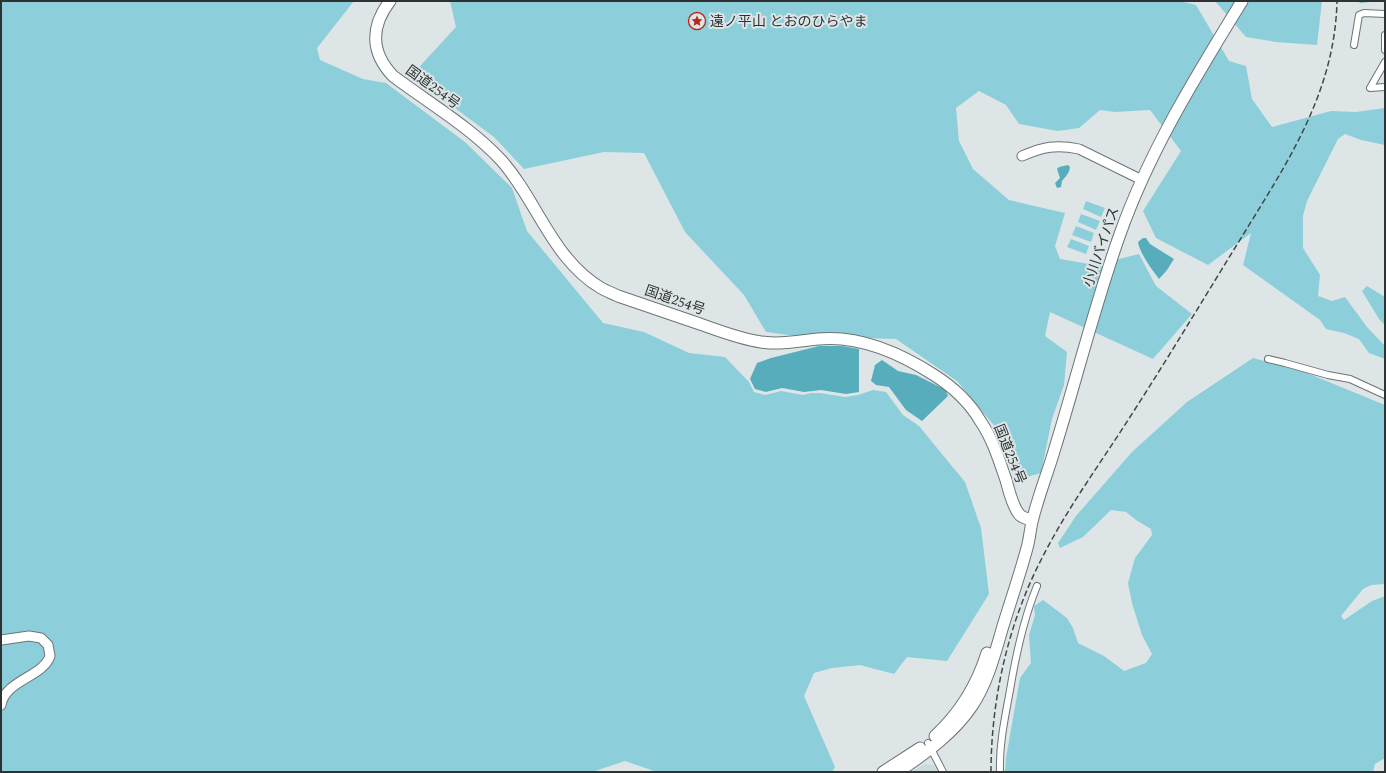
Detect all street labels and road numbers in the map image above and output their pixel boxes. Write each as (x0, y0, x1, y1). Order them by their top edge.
street label: 国道254号 (401, 60, 465, 114)
street label: 小川バイパス (1077, 204, 1125, 290)
street label: 国道254号 (642, 280, 708, 320)
street label: 国道254号 (988, 421, 1032, 487)

